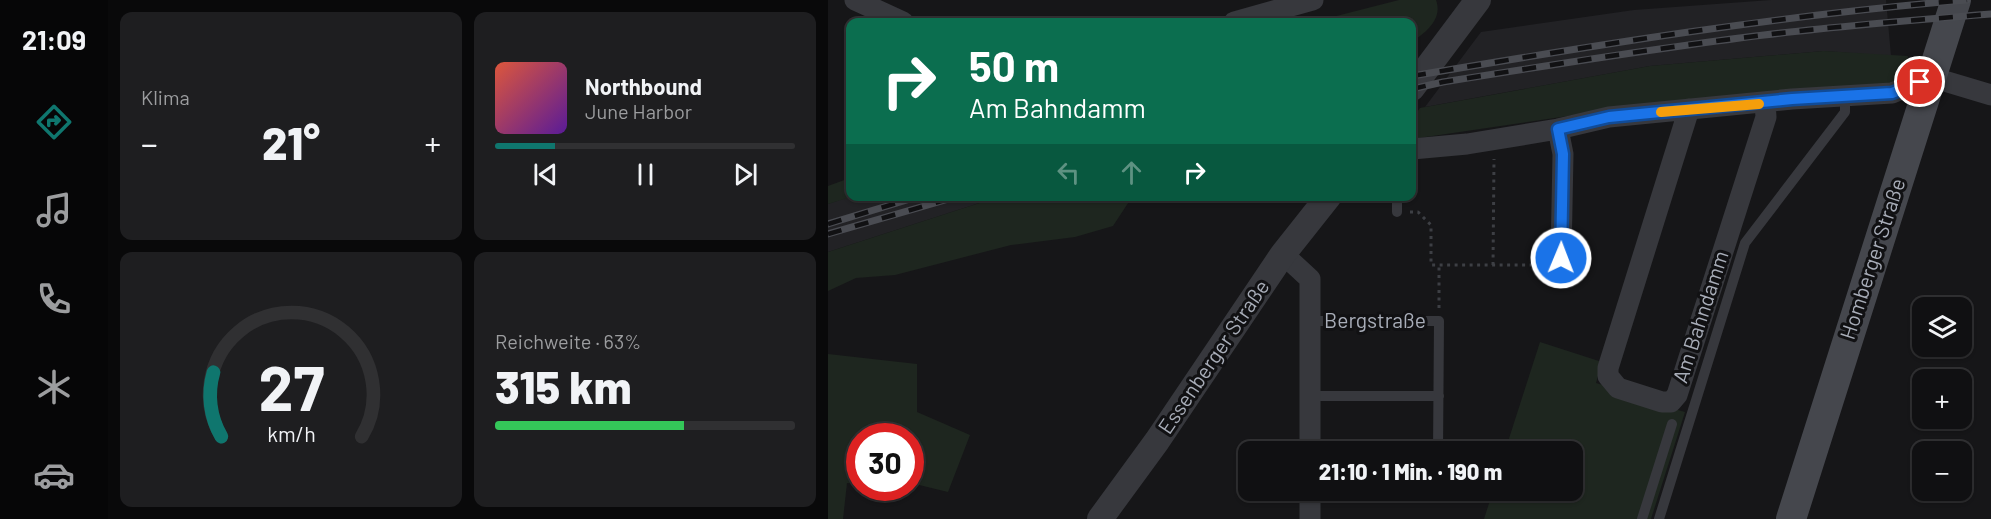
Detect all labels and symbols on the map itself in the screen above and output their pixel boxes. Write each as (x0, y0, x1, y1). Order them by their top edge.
pin (1894, 56, 1945, 107)
street label: Homberger Straße (1834, 175, 1909, 342)
position arrow (1529, 226, 1593, 290)
street label: Am Bahndamm (1666, 247, 1733, 386)
street label: Essenberger Straße (1152, 274, 1274, 438)
street label: Bergstraße (1324, 307, 1426, 332)
speed limit sign: 30 (846, 423, 924, 501)

